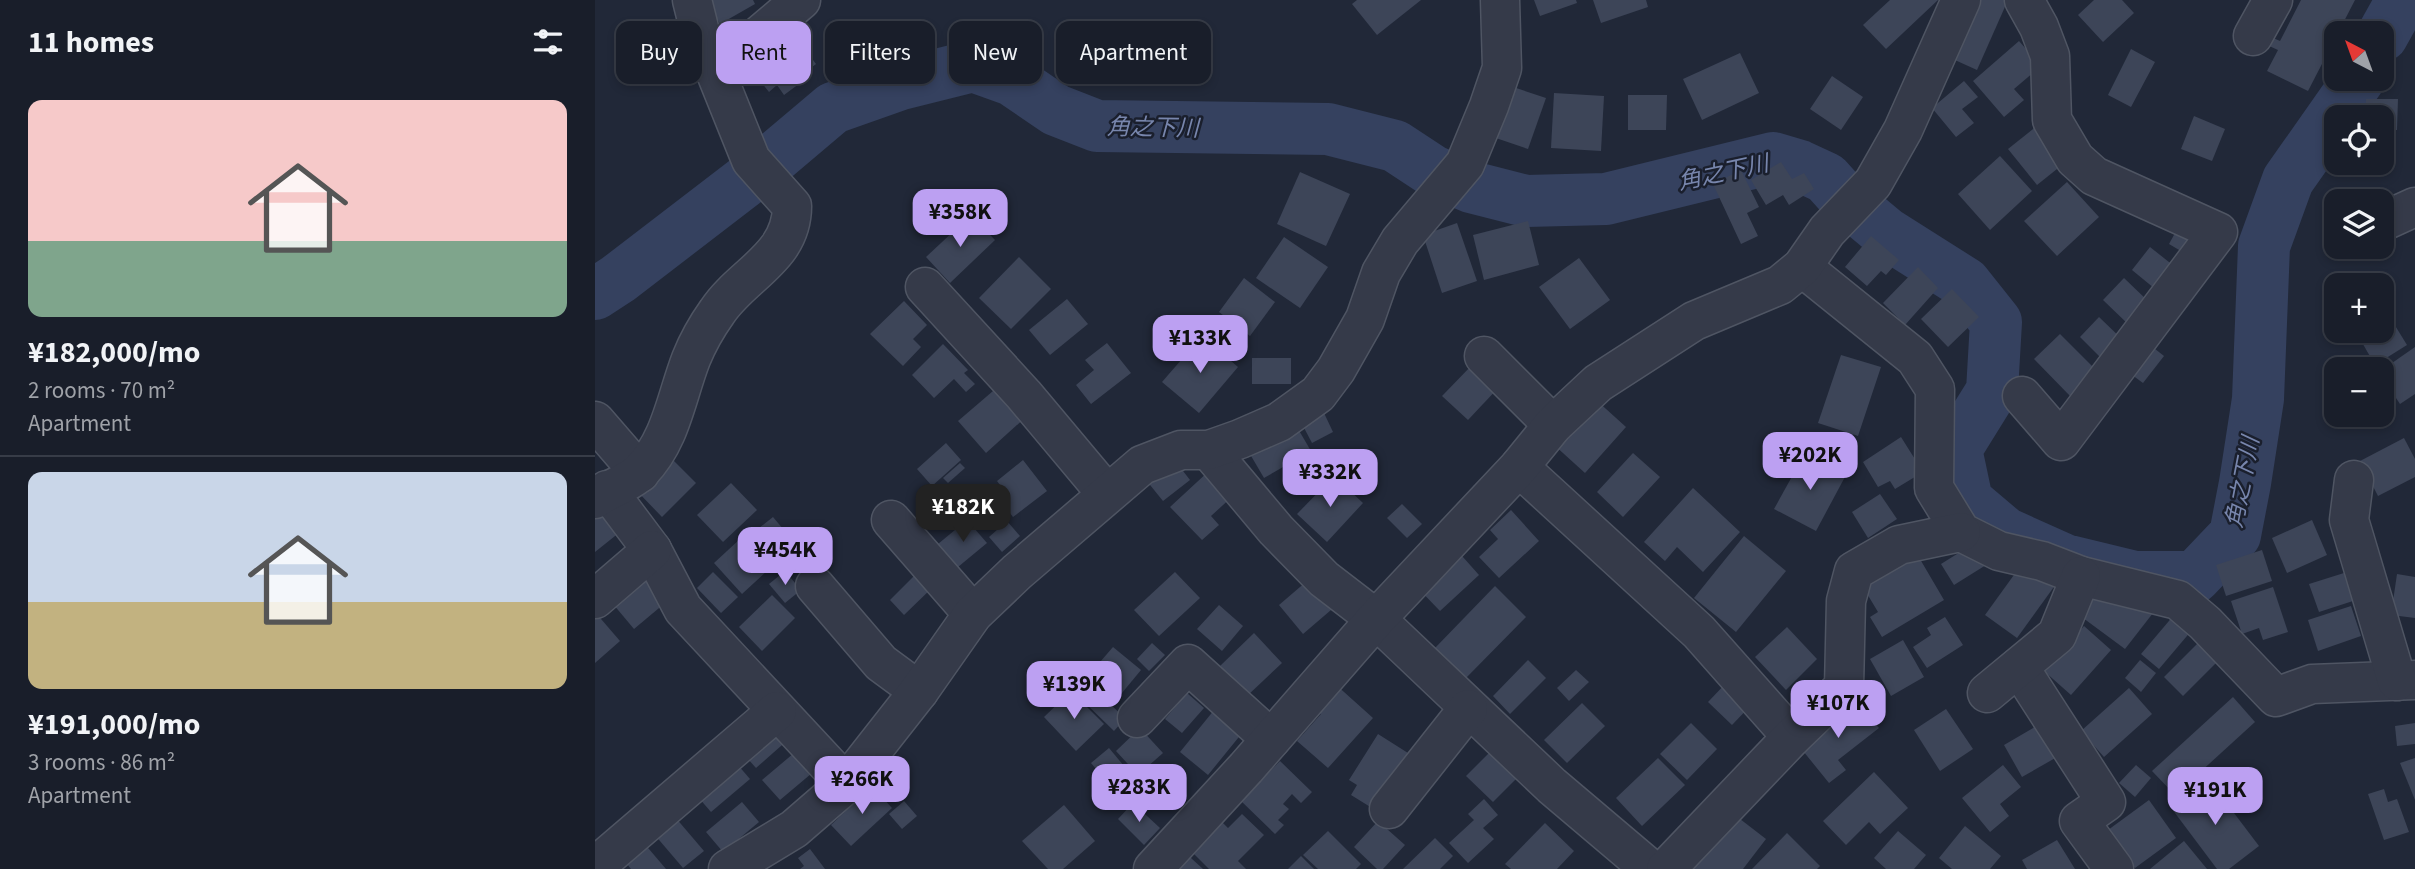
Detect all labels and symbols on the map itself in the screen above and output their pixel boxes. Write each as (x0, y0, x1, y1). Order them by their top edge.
north arrow (2324, 21, 2394, 91)
water label: 角之下川 (1107, 110, 1202, 145)
water label: 角之下川 (1675, 146, 1774, 198)
pin: ¥358K (911, 190, 1009, 249)
pin: ¥133K (1151, 316, 1249, 375)
water label: 角之下川 (2218, 431, 2268, 530)
pin: ¥202K (1761, 433, 1859, 492)
pin: ¥332K (1281, 449, 1379, 509)
pin: ¥182K (914, 484, 1012, 544)
pin: ¥454K (736, 528, 834, 587)
pin: ¥139K (1025, 662, 1123, 721)
pin: ¥107K (1789, 680, 1887, 740)
pin: ¥266K (813, 756, 911, 816)
pin: ¥283K (1090, 764, 1188, 824)
pin: ¥191K (2166, 768, 2264, 827)

